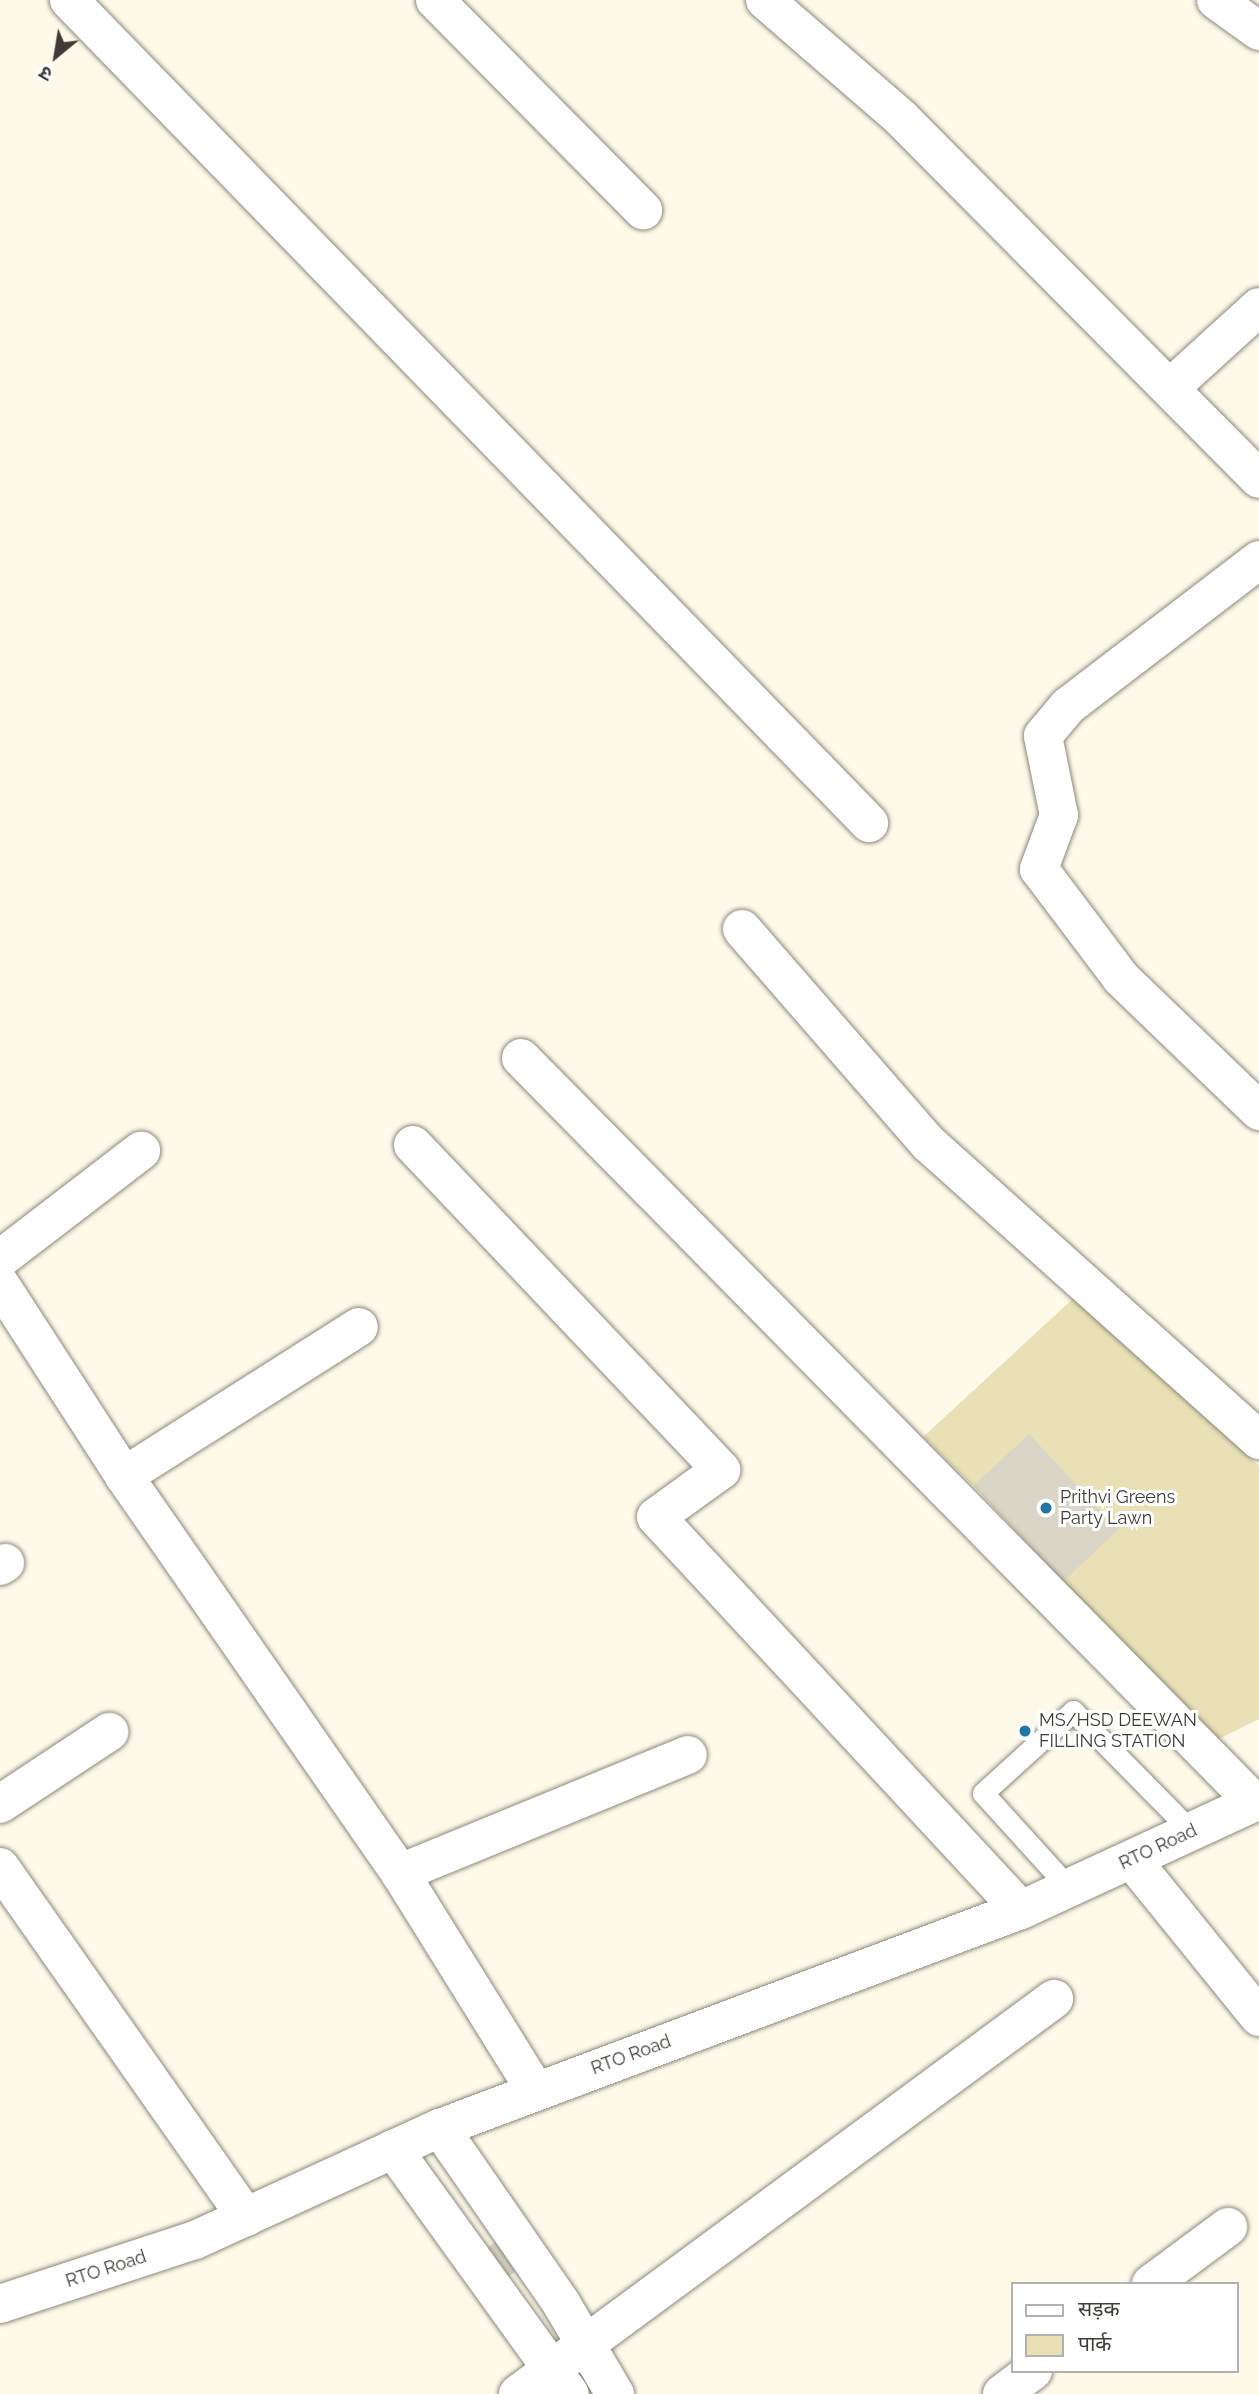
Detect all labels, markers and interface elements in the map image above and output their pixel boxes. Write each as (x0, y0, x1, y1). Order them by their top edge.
north arrow (21, 21, 91, 91)
text: उ (35, 62, 56, 86)
place label: Prithvi Greens Party Lawn (1060, 1487, 1175, 1530)
marker: Prithvi Greens Party Lawn (1038, 1500, 1054, 1516)
place label: MS/HSD DEEWAN FILLING STATION (1039, 1710, 1197, 1752)
marker: MS/HSD DEEWAN FILLING STATION (1017, 1723, 1033, 1739)
street label: RTO Road (1116, 1820, 1200, 1874)
street label: RTO Road (588, 2031, 674, 2079)
street label: RTO Road (63, 2246, 149, 2292)
legend (1010, 2282, 1238, 2373)
text: सड़क (1078, 2296, 1120, 2321)
text: पार्क (1078, 2331, 1112, 2356)

